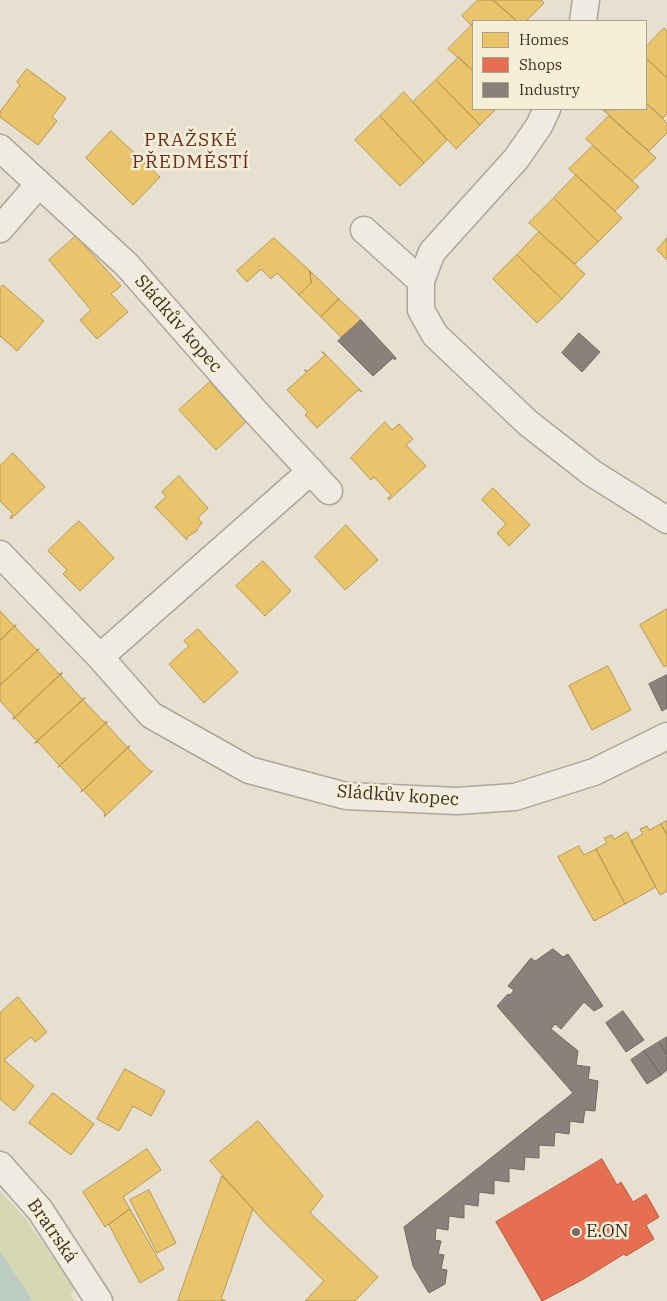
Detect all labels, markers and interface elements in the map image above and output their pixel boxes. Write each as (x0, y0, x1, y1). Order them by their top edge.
legend (472, 20, 647, 110)
text: Homes (519, 30, 569, 49)
text: Shops (519, 55, 562, 74)
text: Industry (519, 80, 580, 99)
district label: PRAŽSKÉ PŘEDMĚSTÍ (131, 130, 251, 174)
street label: Sládkův kopec (130, 271, 226, 377)
street label: Sládkův kopec (336, 781, 460, 811)
street label: Bratrská (22, 1195, 82, 1267)
place label: E.ON (586, 1221, 629, 1243)
marker: E.ON (570, 1226, 582, 1238)

